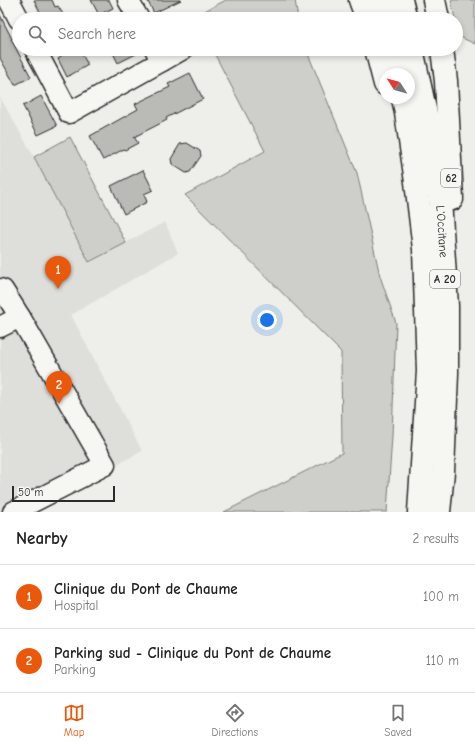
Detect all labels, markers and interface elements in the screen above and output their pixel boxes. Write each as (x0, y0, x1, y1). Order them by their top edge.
search box (12, 12, 463, 56)
icon: search (26, 23, 48, 45)
text: Search here (58, 25, 136, 43)
north arrow (379, 68, 415, 104)
road number: 62 (441, 169, 461, 187)
street label: L'Occitane (433, 205, 451, 258)
pin: 1 (45, 256, 71, 289)
road number: A 20 (430, 270, 460, 288)
your location (257, 310, 277, 330)
pin: 2 (46, 371, 72, 404)
scale bar (12, 484, 115, 503)
text: 50 m (18, 486, 43, 499)
text: Nearby (16, 529, 67, 548)
text: 2 results (412, 531, 459, 546)
text: Clinique du Pont de Chaume (54, 580, 238, 598)
text: 1 (26, 589, 32, 604)
text: 100 m (423, 589, 459, 604)
text: Hospital (54, 598, 98, 613)
text: Parking sud - Clinique du Pont de Chaume (54, 644, 331, 662)
text: 2 (26, 653, 32, 668)
text: 110 m (426, 653, 459, 668)
text: Parking (54, 662, 96, 677)
tab: Map (63, 702, 85, 739)
tab: Directions (211, 702, 258, 739)
tab: Saved (384, 702, 412, 739)

